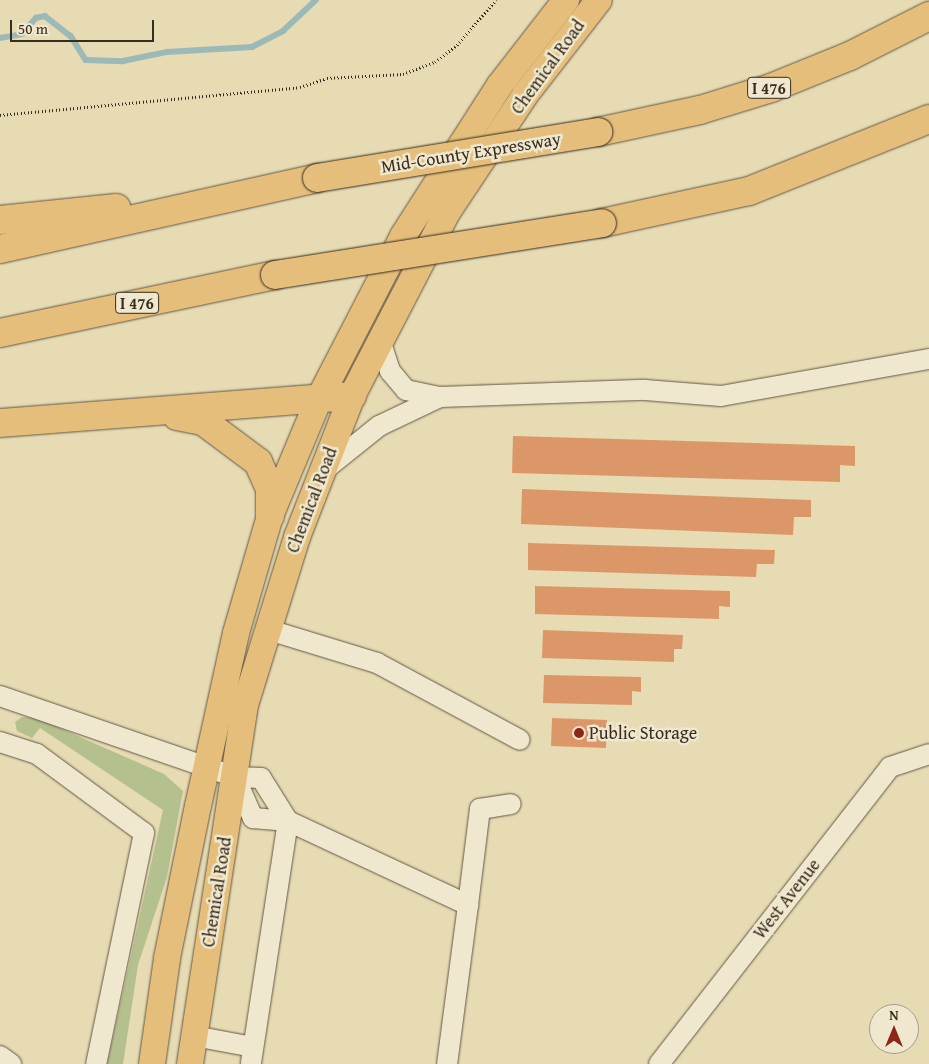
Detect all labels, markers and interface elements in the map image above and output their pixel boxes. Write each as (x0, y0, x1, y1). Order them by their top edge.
scale bar (12, 10, 156, 42)
street label: Chemical Road (507, 16, 589, 118)
text: 50 m (18, 18, 48, 39)
road number: I 476 (746, 75, 792, 102)
street label: Mid-County Expressway (380, 128, 562, 178)
road number: I 476 (114, 290, 160, 316)
street label: Chemical Road (282, 444, 342, 556)
place label: Public Storage (589, 722, 697, 744)
marker: Public Storage (573, 727, 585, 739)
street label: Chemical Road (198, 835, 236, 949)
street label: West Avenue (749, 855, 825, 943)
north arrow (869, 1004, 919, 1054)
text: N (889, 1005, 899, 1025)

